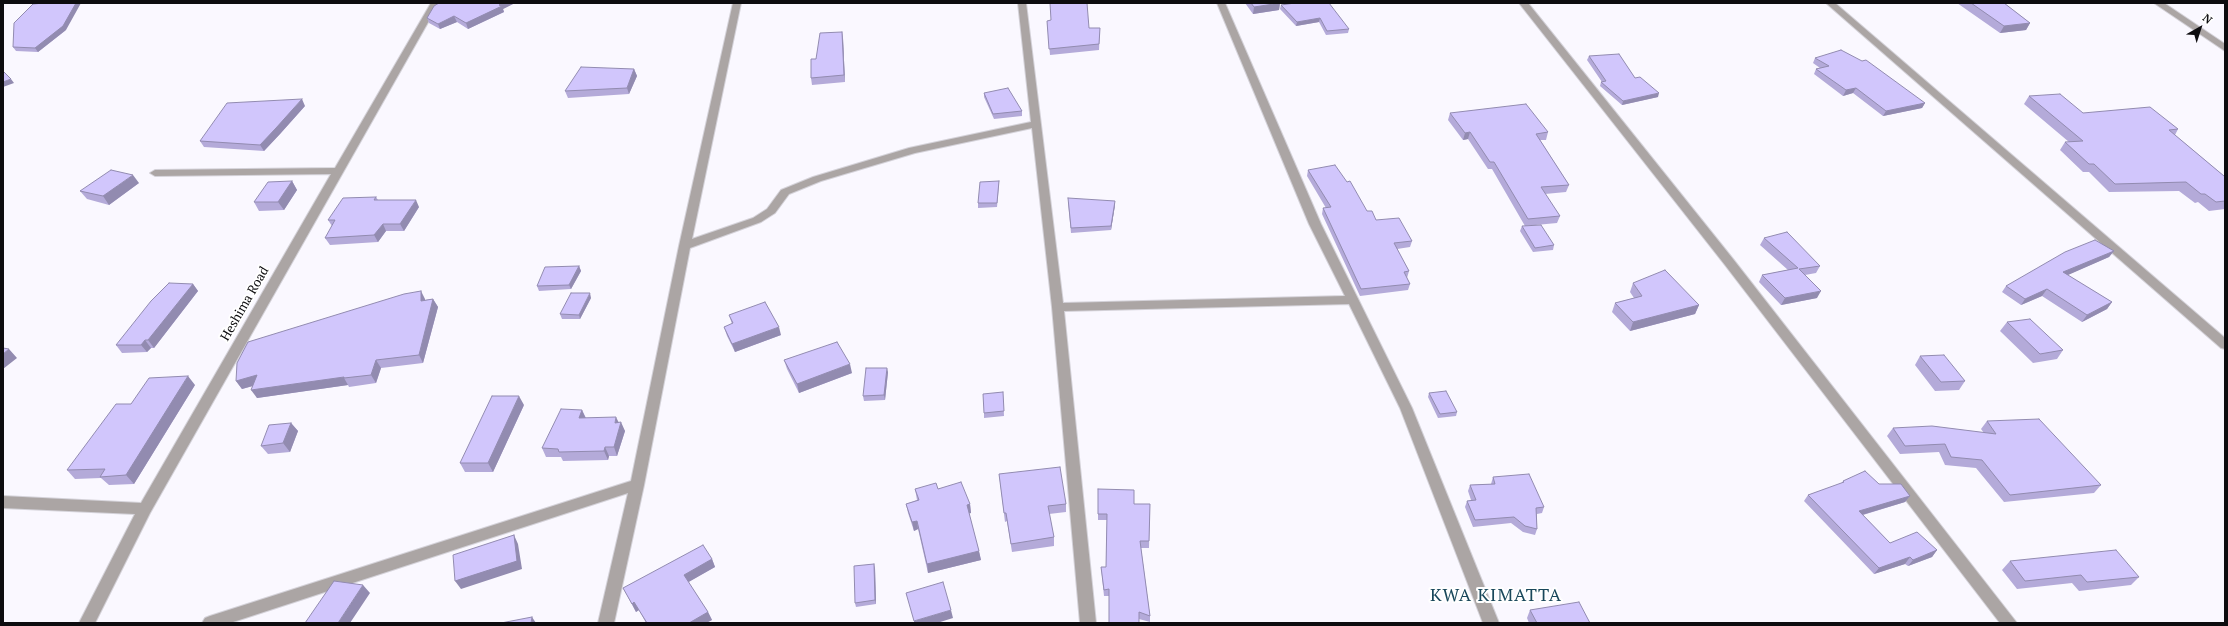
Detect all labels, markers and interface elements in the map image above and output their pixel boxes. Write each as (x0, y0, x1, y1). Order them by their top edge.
north arrow (2180, 8, 2220, 48)
text: N (2200, 11, 2215, 27)
street label: Heshima Road (217, 264, 273, 344)
district label: KWA KIMATTA (1430, 585, 1562, 607)

